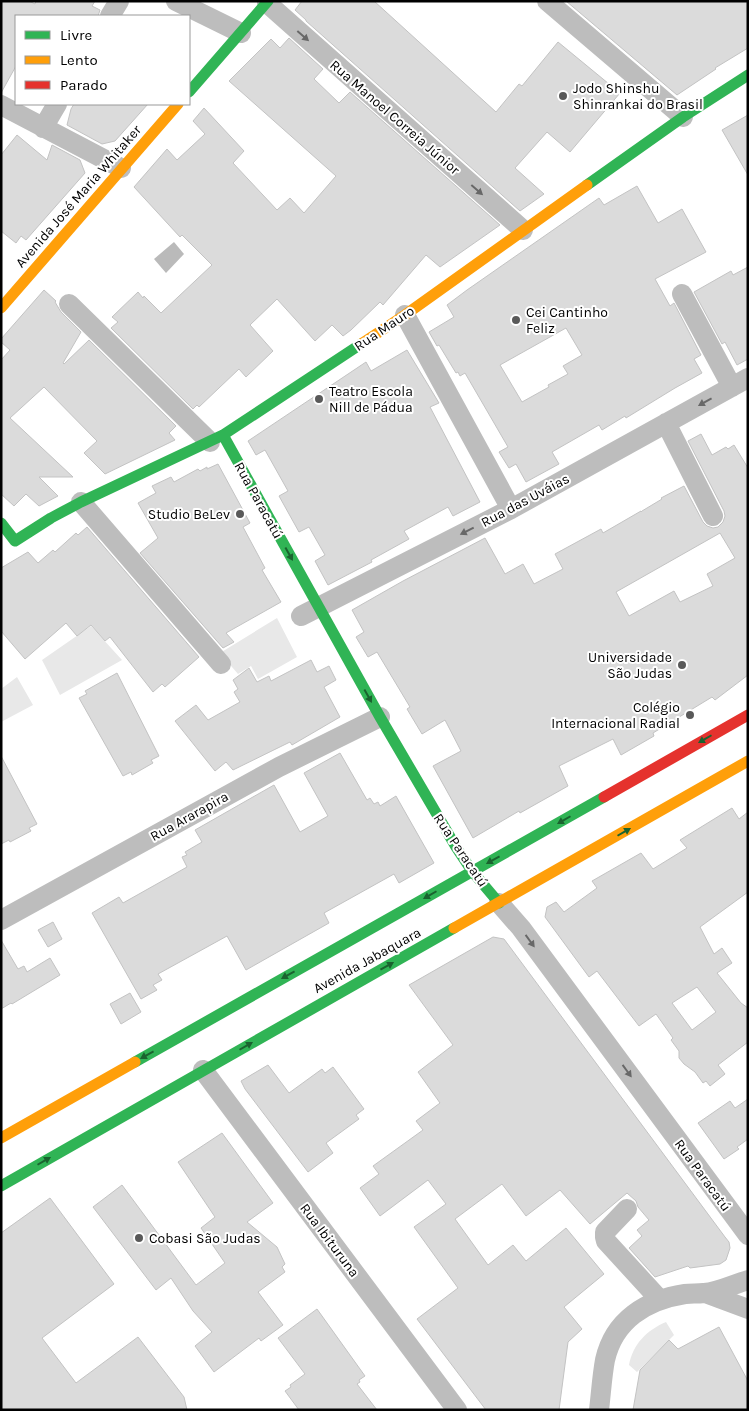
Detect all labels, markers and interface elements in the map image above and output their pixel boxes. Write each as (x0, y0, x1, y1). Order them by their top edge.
legend (15, 15, 190, 105)
text: Livre (60, 26, 92, 44)
one-way arrow (297, 30, 309, 41)
text: Lento (60, 51, 98, 69)
street label: Rua Manoel Correia Júnior (326, 56, 464, 179)
text: Parado (60, 76, 107, 94)
place label: Jodo Shinshu Shinrankai do Brasil (573, 80, 703, 113)
marker: Jodo Shinshu Shinrankai do Brasil (557, 90, 569, 102)
street label: Avenida José Maria Whitaker (12, 121, 145, 271)
one-way arrow (471, 184, 483, 196)
street label: Rua Mauro (351, 302, 418, 355)
place label: Cei Cantinho Feliz (526, 304, 608, 337)
marker: Cei Cantinho Feliz (510, 314, 522, 326)
place label: Teatro Escola Nill de Pádua (329, 383, 413, 416)
marker: Teatro Escola Nill de Pádua (313, 393, 325, 405)
one-way arrow (698, 397, 712, 406)
street label: Rua Paracatú (231, 459, 287, 542)
street label: Rua das Uváias (478, 470, 572, 531)
place label: Studio BeLev (148, 506, 230, 523)
marker: Studio BeLev (234, 508, 246, 520)
one-way arrow (460, 527, 474, 535)
one-way arrow (285, 547, 294, 560)
place label: Universidade São Judas (588, 649, 672, 682)
marker: Universidade São Judas (676, 659, 688, 671)
one-way arrow (364, 688, 372, 703)
place label: Colégio Internacional Radial (551, 699, 680, 732)
marker: Colégio Internacional Radial (684, 709, 696, 721)
one-way arrow (699, 735, 712, 744)
street label: Rua Ararapira (147, 788, 231, 845)
street label: Rua Paracatú (430, 810, 491, 890)
one-way arrow (557, 815, 571, 824)
one-way arrow (618, 828, 631, 837)
one-way arrow (485, 856, 500, 864)
one-way arrow (423, 891, 436, 900)
street label: Avenida Jabaquara (310, 924, 424, 997)
one-way arrow (525, 934, 535, 948)
one-way arrow (380, 962, 395, 970)
one-way arrow (282, 971, 295, 980)
one-way arrow (238, 1042, 253, 1050)
one-way arrow (140, 1051, 153, 1060)
one-way arrow (622, 1064, 632, 1078)
street label: Rua Paracatú (671, 1136, 734, 1215)
one-way arrow (37, 1157, 50, 1166)
street label: Rua Ibituruna (296, 1200, 363, 1281)
place label: Cobasi São Judas (149, 1230, 261, 1247)
marker: Cobasi São Judas (133, 1232, 145, 1244)

